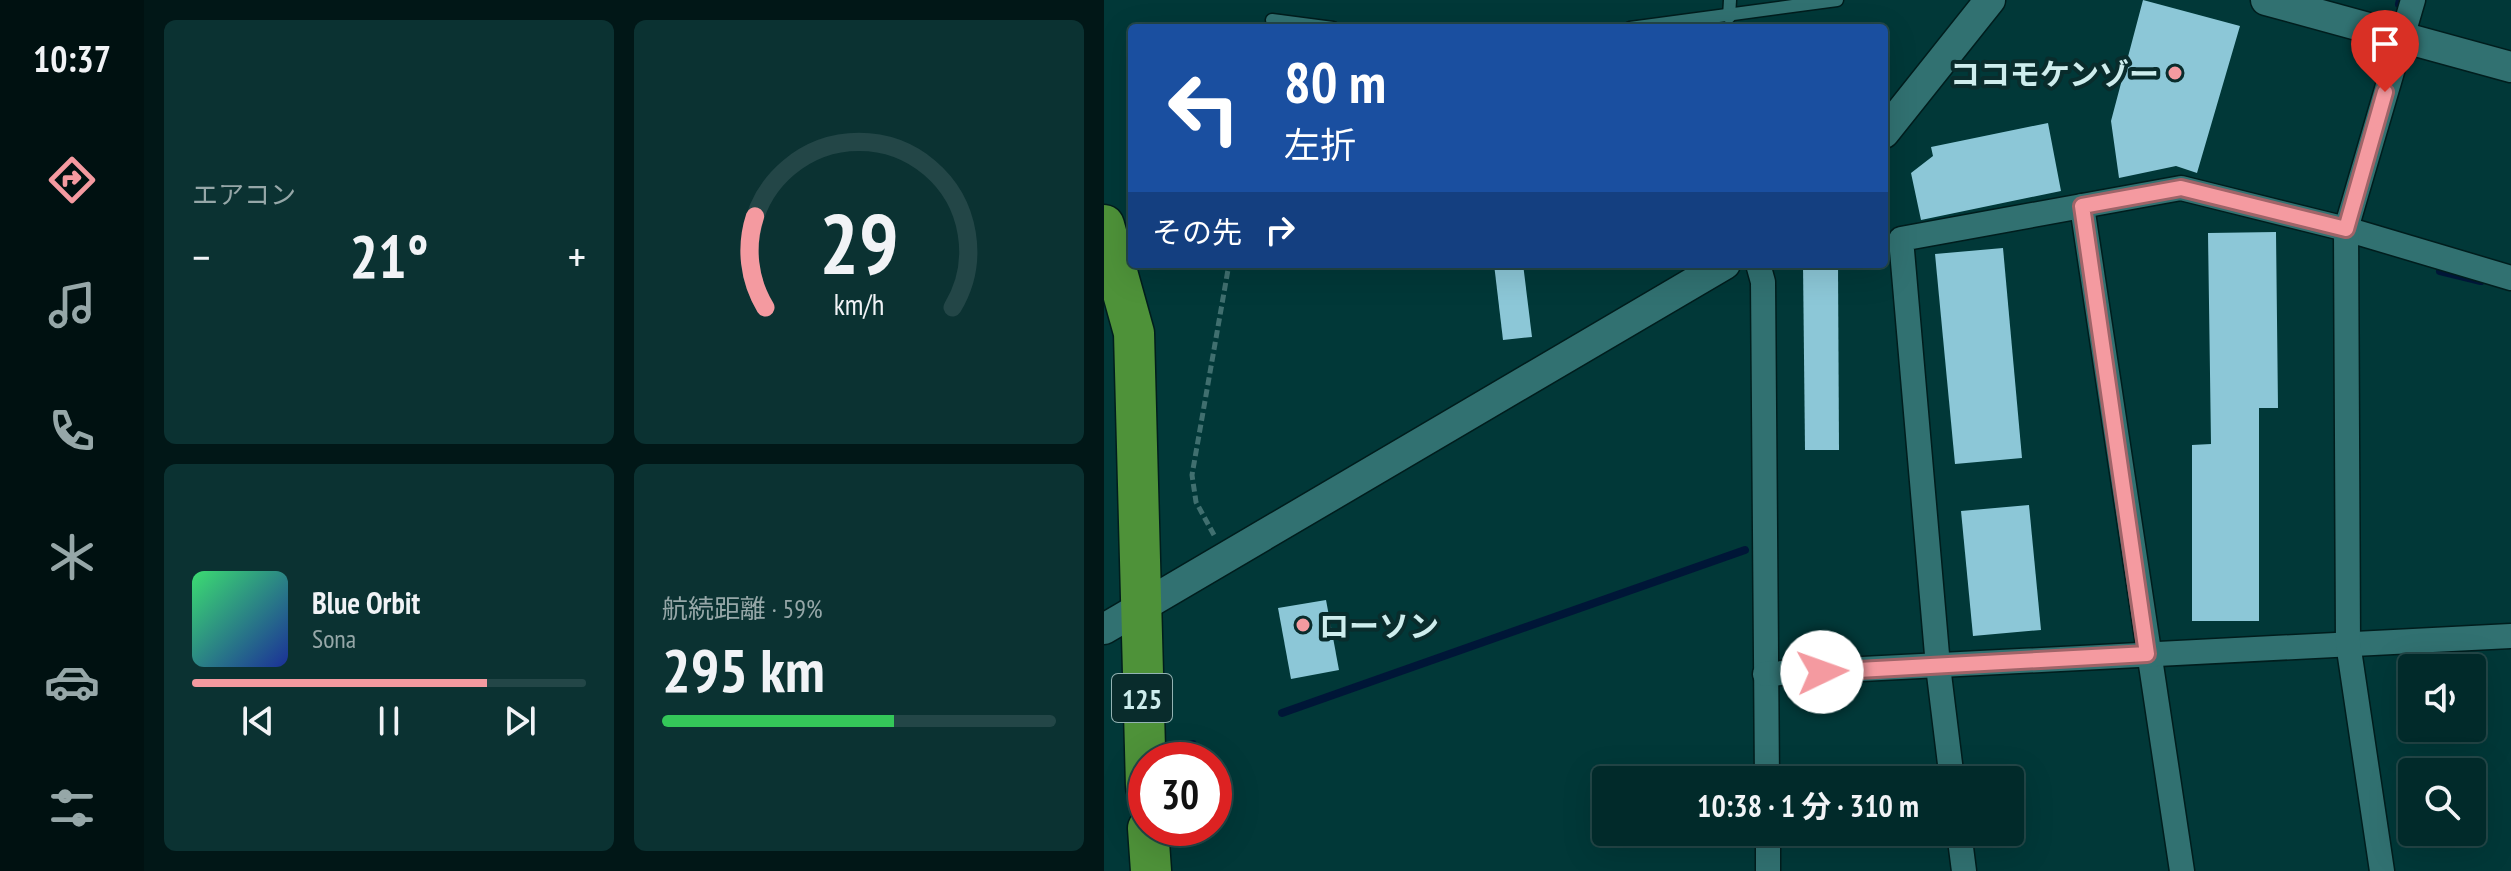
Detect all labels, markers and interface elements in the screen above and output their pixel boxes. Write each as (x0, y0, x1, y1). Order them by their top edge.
pin (2351, 10, 2419, 92)
icon: arrive (2363, 22, 2407, 66)
text: 10:37 (33, 35, 111, 82)
text: 80 m (1284, 46, 1386, 118)
place label: ココモケンゾー (1950, 54, 2159, 93)
icon: left (1152, 56, 1256, 160)
marker: ココモケンゾー (2166, 64, 2184, 82)
text: 左折 (1284, 121, 1356, 168)
icon: directions (44, 152, 100, 208)
text: エアコン (192, 178, 296, 211)
text: 29 (819, 188, 899, 296)
icon: right (1258, 208, 1302, 252)
text: その先 (1152, 212, 1242, 251)
text: 21° (349, 217, 429, 295)
text: − (192, 228, 210, 285)
text: + (568, 228, 586, 285)
icon: music (44, 277, 100, 333)
text: km/h (834, 286, 884, 323)
icon: phone (44, 403, 100, 459)
icon: climate (44, 529, 100, 585)
text: Blue Orbit (312, 583, 420, 622)
text: 航続距離 · 59% (662, 592, 823, 625)
place label: ローソン (1319, 606, 1439, 645)
marker: ローソン (1294, 616, 1312, 634)
text: Sona (312, 622, 356, 655)
position arrow (1780, 630, 1864, 714)
text: 295 km (662, 631, 825, 709)
icon: car (44, 654, 100, 710)
map controls (2398, 654, 2486, 846)
button: sound (2398, 654, 2486, 742)
road number: 125 (1112, 674, 1172, 722)
icon: previous (236, 699, 280, 743)
icon: pause (367, 699, 411, 743)
icon: next (498, 699, 542, 743)
speed limit sign: 30 (1128, 742, 1232, 846)
button: search (2398, 758, 2486, 846)
icon: filters (44, 780, 100, 836)
text: 10:38 · 1 分 · 310 m (1697, 786, 1919, 825)

